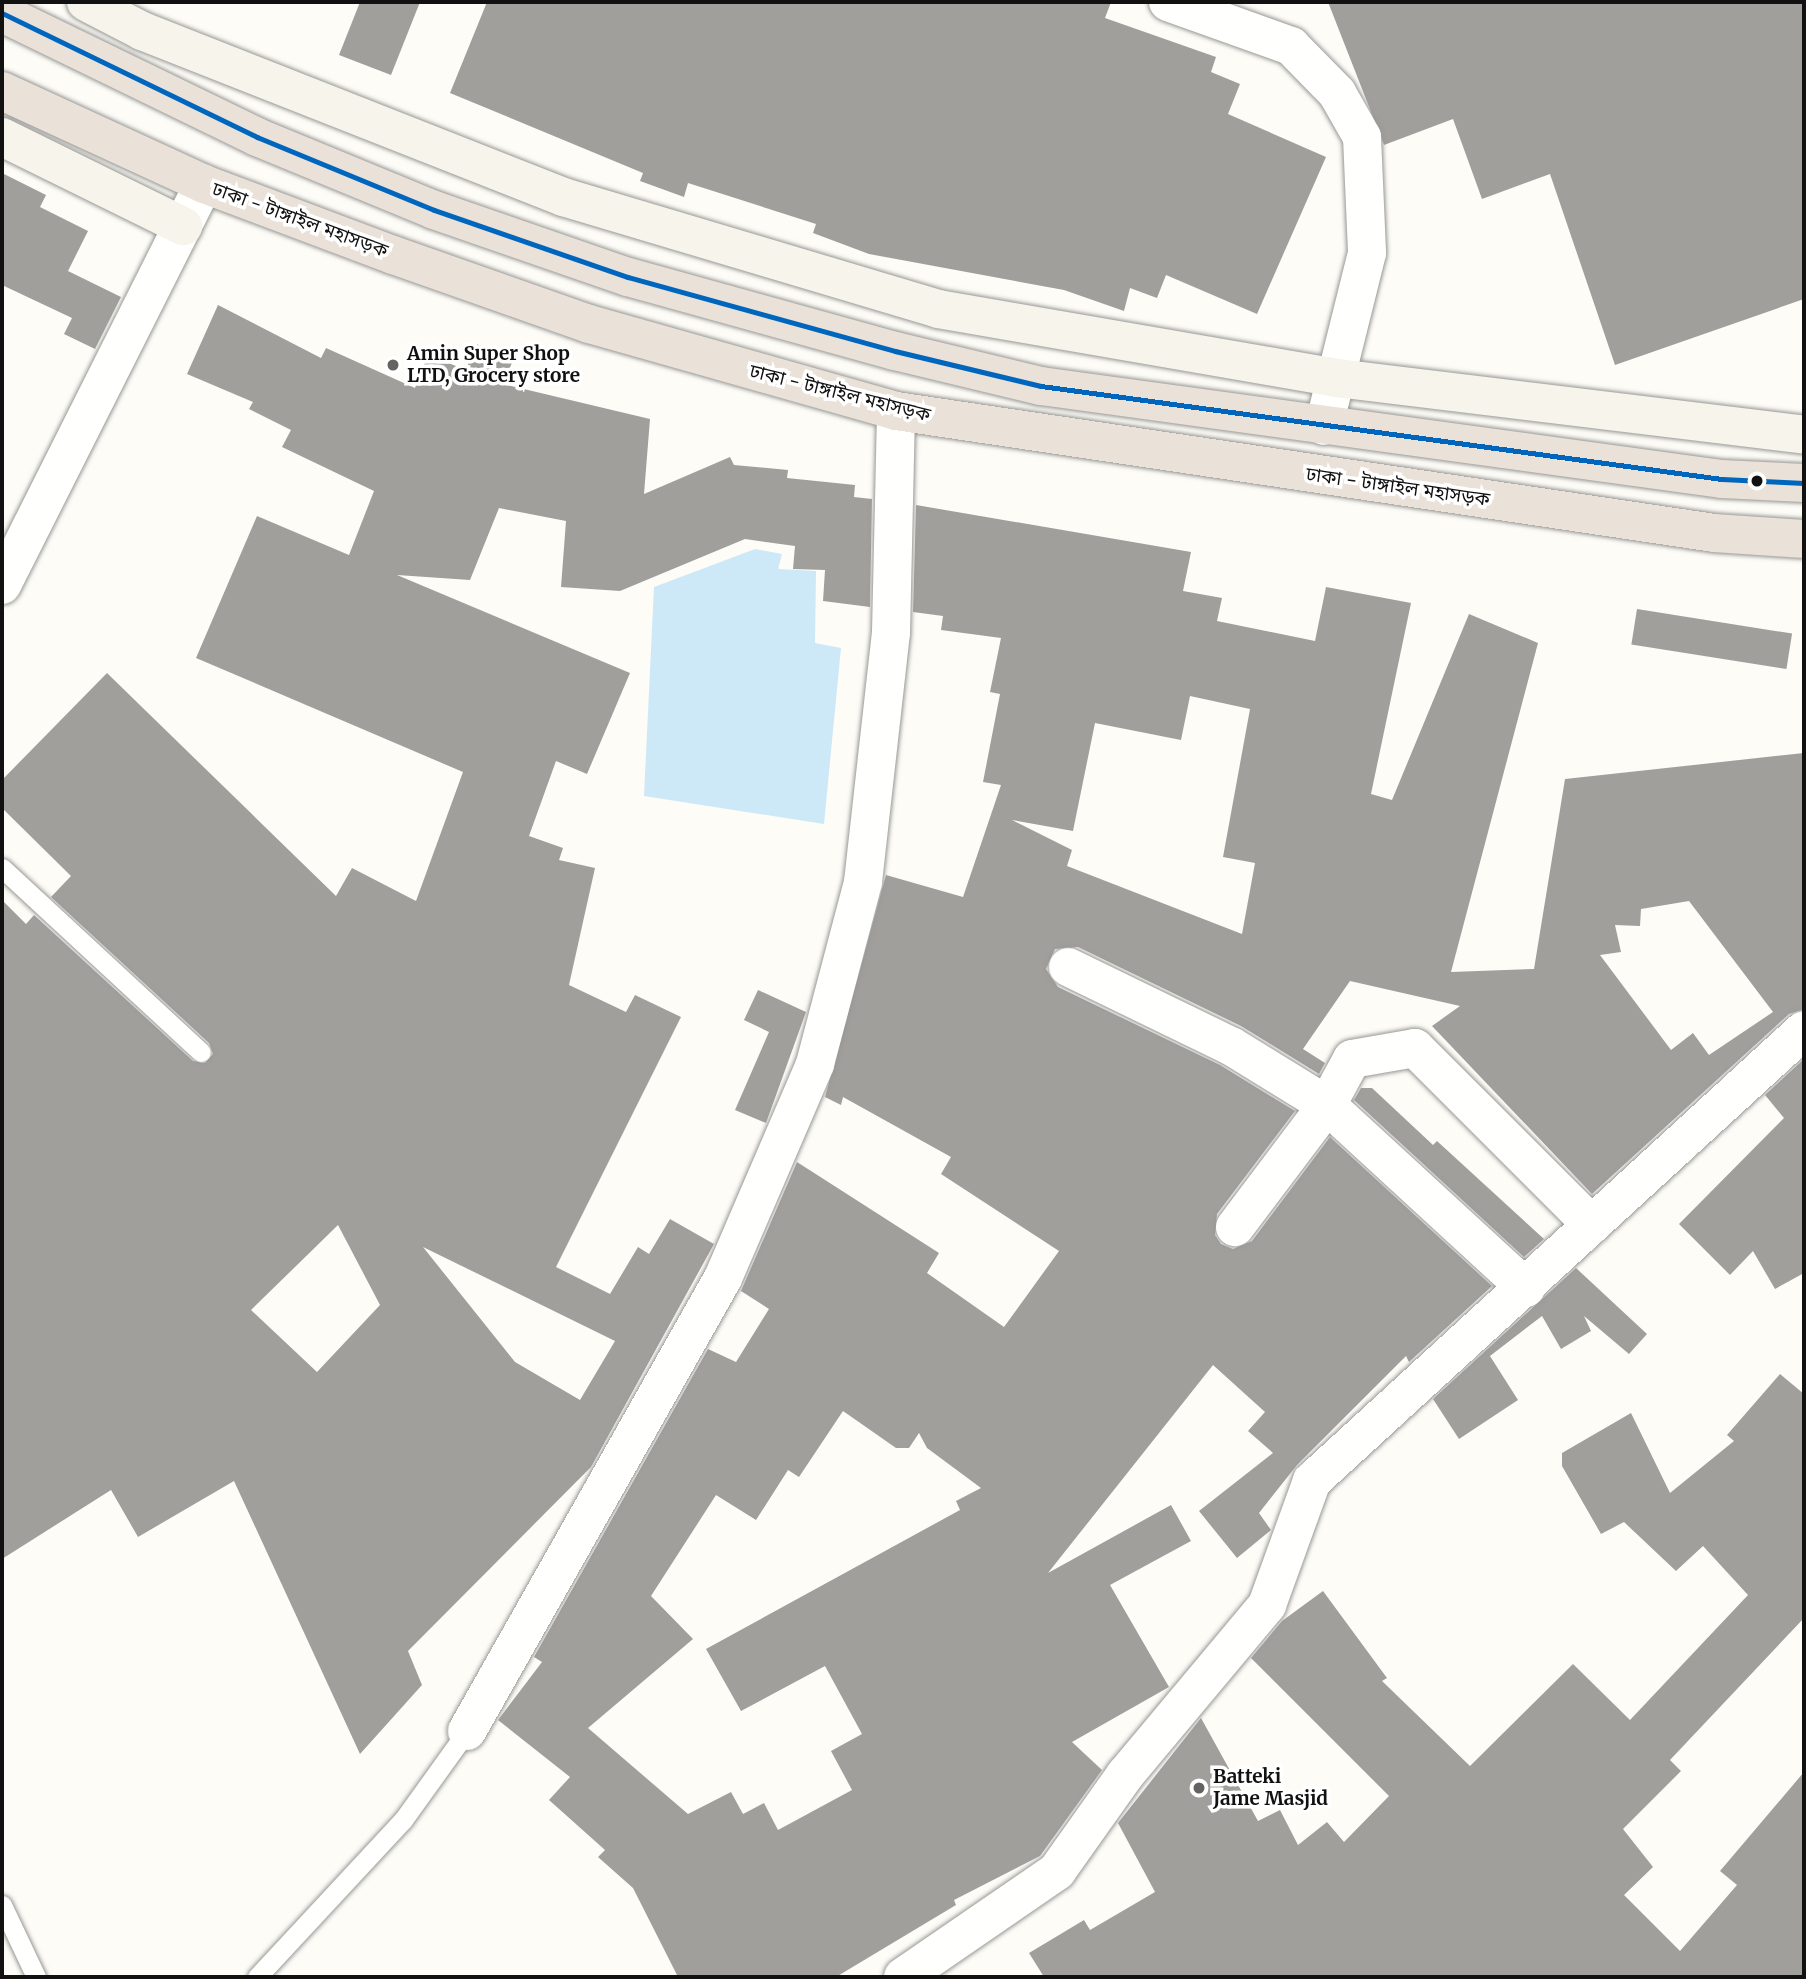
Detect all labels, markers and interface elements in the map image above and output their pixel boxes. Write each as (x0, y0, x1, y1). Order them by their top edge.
street label: ঢাকা - টাঙ্গাইল মহাসড়ক (209, 178, 391, 262)
place label: Amin Super Shop LTD, Grocery store (407, 343, 580, 387)
marker: Amin Super Shop LTD, Grocery store (385, 357, 401, 373)
street label: ঢাকা - টাঙ্গাইল মহাসড়ক (747, 359, 933, 427)
street label: ঢাকা - টাঙ্গাইল মহাসড়ক (1305, 463, 1491, 511)
unlabelled marker (1750, 474, 1764, 488)
place label: Batteki Jame Masjid (1213, 1766, 1328, 1810)
marker: Batteki Jame Masjid (1191, 1780, 1207, 1796)

